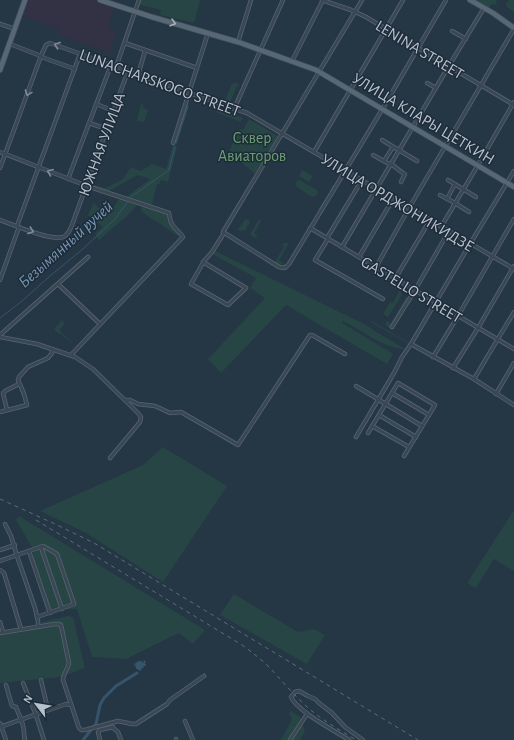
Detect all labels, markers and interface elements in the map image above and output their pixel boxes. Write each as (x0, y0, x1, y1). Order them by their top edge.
street label: LENINA STREET (373, 17, 466, 82)
one-way arrow (169, 18, 176, 27)
one-way arrow (54, 42, 61, 50)
street label: LUNACHARSKOGO STREET (77, 46, 242, 120)
street label: УЛИЦА КЛАРЫ ЦЕТКИН (350, 70, 497, 168)
one-way arrow (24, 89, 32, 96)
street label: ЮЖНАЯ УЛИЦА (76, 90, 128, 198)
park label: Сквер Авиаторов (218, 130, 286, 164)
street label: УЛИЦА ОРДЖОНИКИДЗЕ (318, 151, 477, 255)
one-way arrow (46, 168, 53, 176)
water label: Безымянный ручей (15, 198, 117, 292)
one-way arrow (27, 226, 34, 234)
street label: GASTELLO STREET (358, 254, 465, 326)
north arrow (16, 684, 56, 724)
text: N (21, 693, 35, 705)

